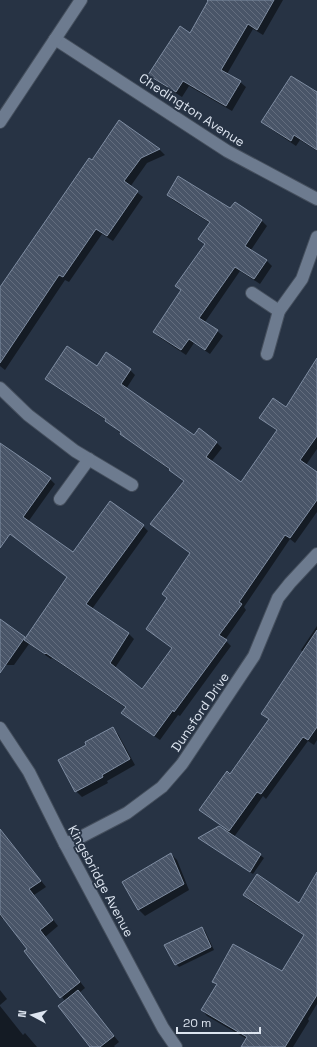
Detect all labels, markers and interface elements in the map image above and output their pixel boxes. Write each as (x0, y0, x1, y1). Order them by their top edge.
street label: Chedington Avenue (136, 69, 248, 151)
street label: Dunsford Drive (167, 669, 233, 755)
street label: Kingsbridge Avenue (64, 822, 138, 940)
north arrow (12, 995, 52, 1035)
text: N (15, 1009, 29, 1018)
scale bar (177, 1009, 260, 1035)
text: 20 m (183, 1015, 211, 1031)

